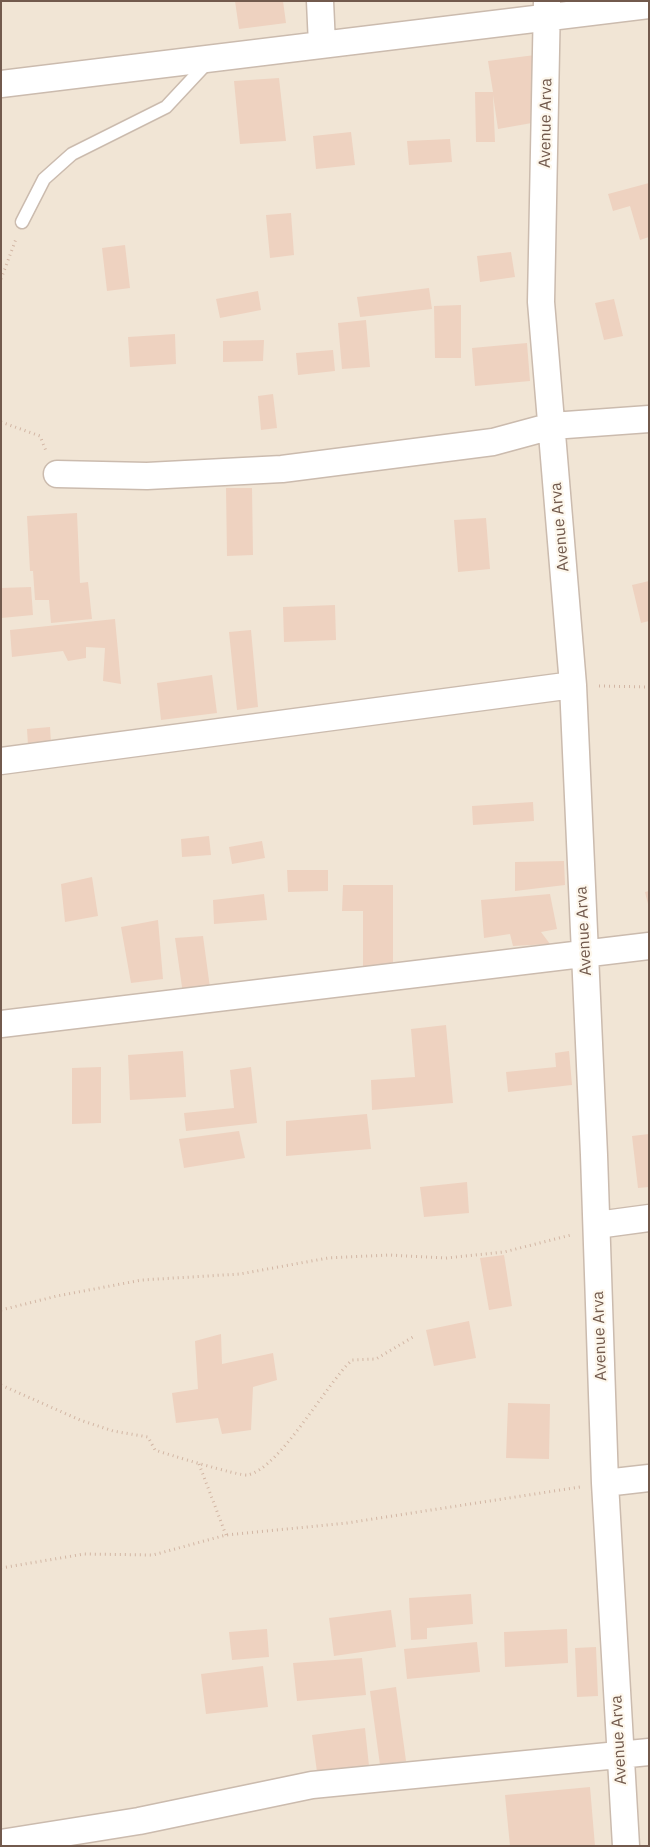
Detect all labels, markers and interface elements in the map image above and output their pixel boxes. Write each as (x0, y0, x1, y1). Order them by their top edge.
street label: Avenue Arva (536, 78, 556, 168)
street label: Avenue Arva (547, 481, 573, 573)
street label: Avenue Arva (572, 886, 596, 976)
street label: Avenue Arva (589, 1291, 611, 1381)
street label: Avenue Arva (607, 1695, 631, 1785)

